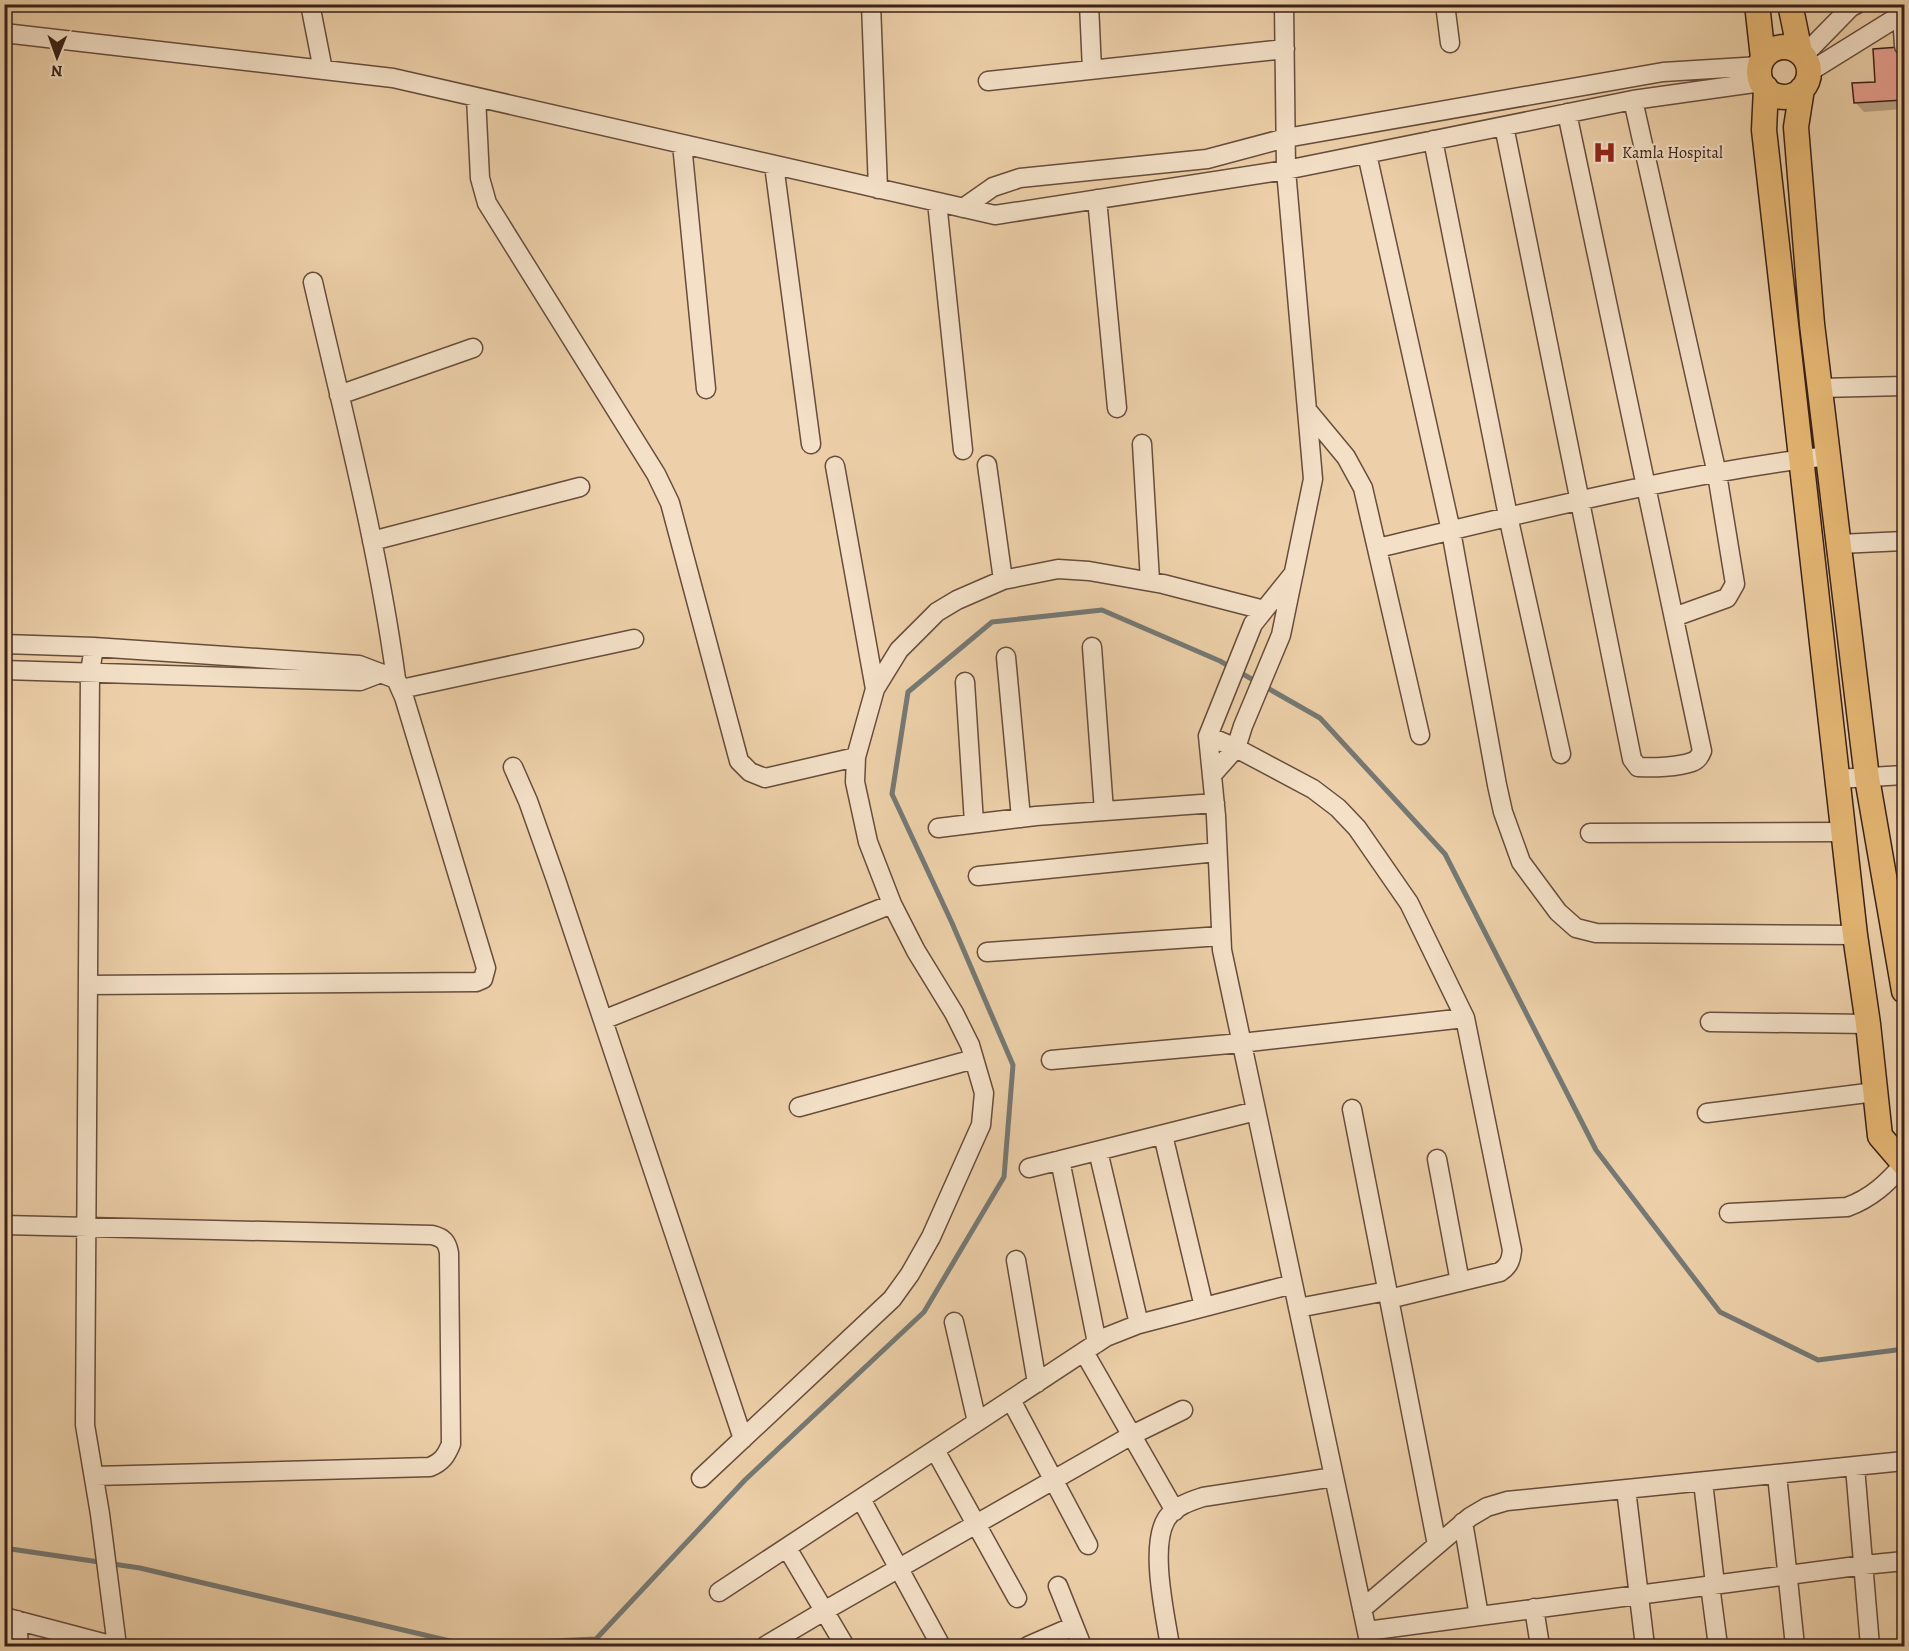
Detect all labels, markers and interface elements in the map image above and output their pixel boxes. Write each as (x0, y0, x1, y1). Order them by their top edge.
north arrow (27, 27, 87, 87)
text: N (50, 60, 63, 82)
hospital icon: Kamla Hospital (1591, 140, 1617, 166)
place label: Kamla Hospital (1622, 142, 1723, 164)

